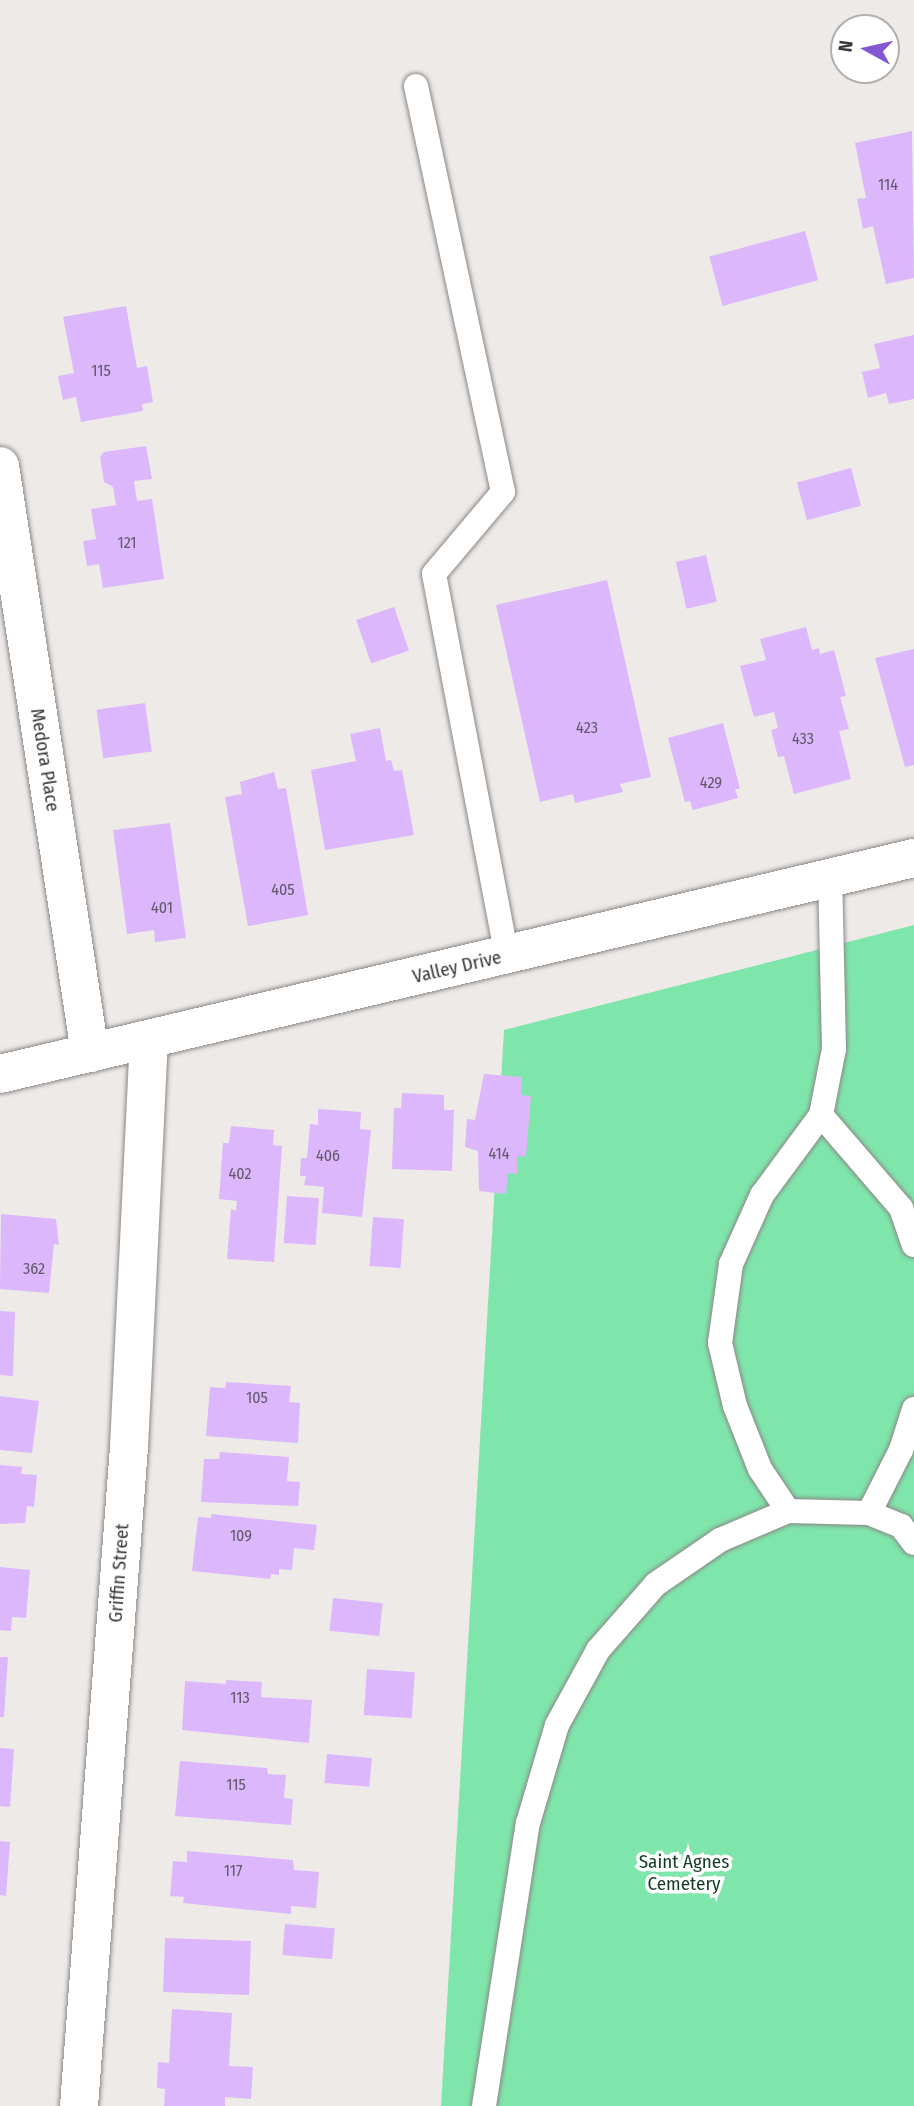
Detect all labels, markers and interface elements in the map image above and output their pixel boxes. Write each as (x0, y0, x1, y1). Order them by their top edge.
north arrow (830, 14, 900, 84)
text: N (834, 39, 858, 54)
house number: 114 (878, 175, 898, 195)
house number: 115 (91, 361, 111, 381)
house number: 121 (117, 533, 137, 553)
street label: Medora Place (26, 707, 64, 813)
house number: 423 (576, 718, 598, 738)
house number: 433 (792, 729, 814, 749)
house number: 429 (700, 773, 722, 793)
house number: 405 (271, 880, 295, 900)
house number: 401 (151, 898, 173, 918)
street label: Valley Drive (410, 946, 504, 988)
house number: 414 (489, 1144, 509, 1164)
house number: 406 (316, 1146, 340, 1166)
house number: 402 (229, 1164, 251, 1184)
house number: 362 (23, 1259, 45, 1279)
house number: 105 (246, 1388, 268, 1408)
street label: Griffin Street (104, 1523, 134, 1623)
house number: 109 (230, 1526, 252, 1546)
house number: 113 (230, 1688, 250, 1708)
house number: 115 (226, 1775, 246, 1795)
park label: Saint Agnes Cemetery (639, 1851, 729, 1895)
house number: 117 (224, 1861, 242, 1881)

